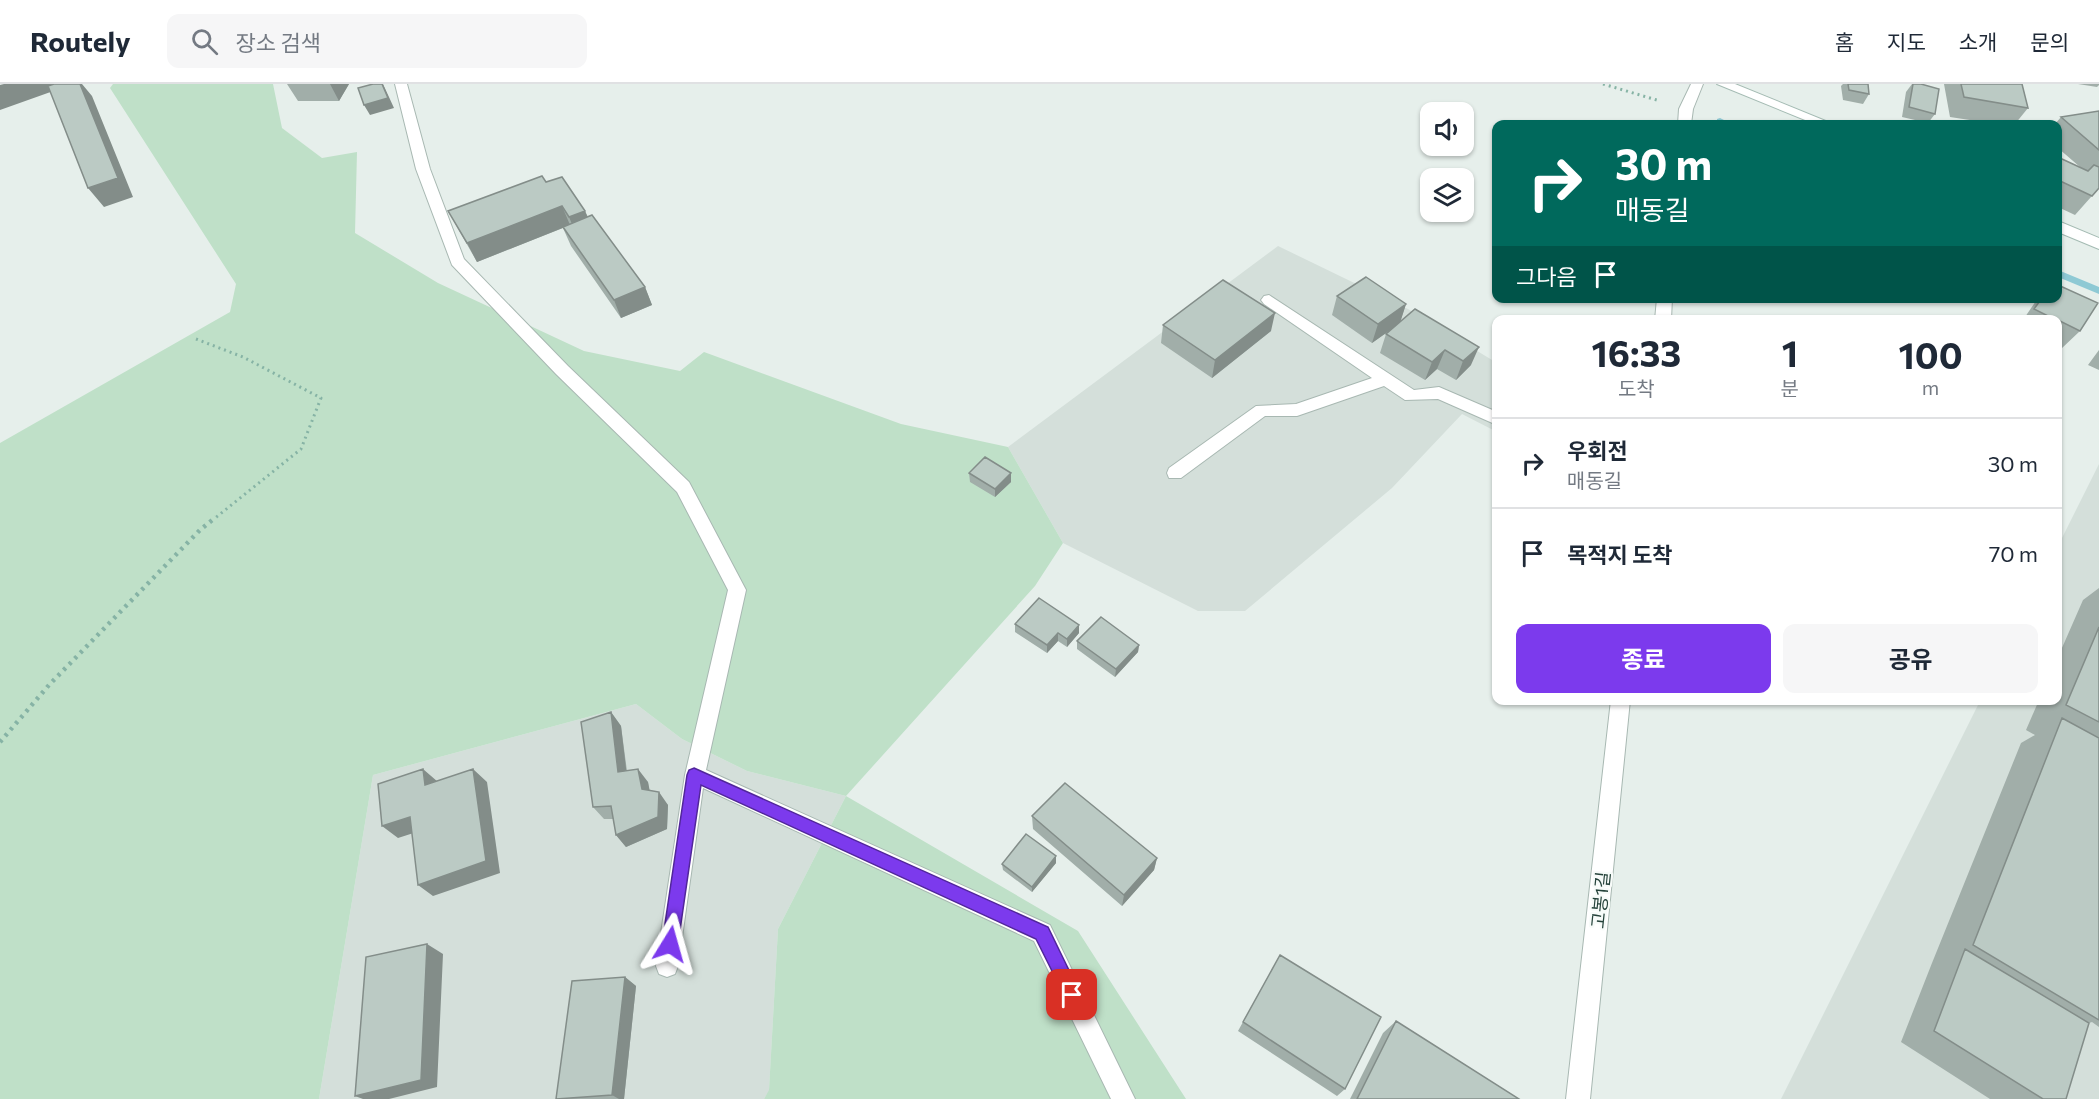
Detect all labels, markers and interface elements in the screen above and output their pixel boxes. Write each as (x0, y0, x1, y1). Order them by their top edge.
search box (167, 14, 587, 68)
text: Routely (30, 24, 131, 58)
icon: search (188, 25, 221, 58)
text: 장소 검색 (236, 29, 321, 56)
text: 홈 (1835, 29, 1854, 54)
text: 지도 (1887, 29, 1926, 54)
text: 소개 (1959, 29, 1997, 54)
text: 문의 (2030, 29, 2069, 54)
map controls (1420, 102, 1474, 222)
button: sound (1420, 102, 1474, 156)
text: 30 m (1615, 137, 1712, 189)
icon: right (1516, 144, 1594, 222)
button: layers (1420, 168, 1474, 222)
text: 매동길 (1615, 193, 1690, 226)
icon: arrive (1589, 258, 1622, 291)
text: 그다음 (1516, 263, 1577, 290)
text: 16:33 (1591, 330, 1681, 374)
text: 1 (1782, 330, 1798, 374)
text: 100 (1898, 332, 1963, 376)
text: m (1922, 375, 1939, 399)
text: 도착 (1618, 376, 1655, 400)
text: 분 (1781, 376, 1799, 400)
text: 우회전 (1567, 437, 1628, 464)
icon: right (1516, 447, 1549, 480)
text: 30 m (1988, 450, 2038, 477)
text: 매동길 (1567, 468, 1622, 492)
icon: arrive (1516, 537, 1549, 570)
text: 70 m (1989, 540, 2038, 567)
text: 목적지 도착 (1567, 541, 1672, 568)
button: 종료 (1516, 624, 1771, 693)
button: 공유 (1783, 624, 2038, 693)
street label: 고봉1길 (1586, 870, 1614, 930)
position arrow (638, 912, 702, 976)
pin (1046, 969, 1097, 1020)
icon: arrive (1055, 978, 1088, 1011)

